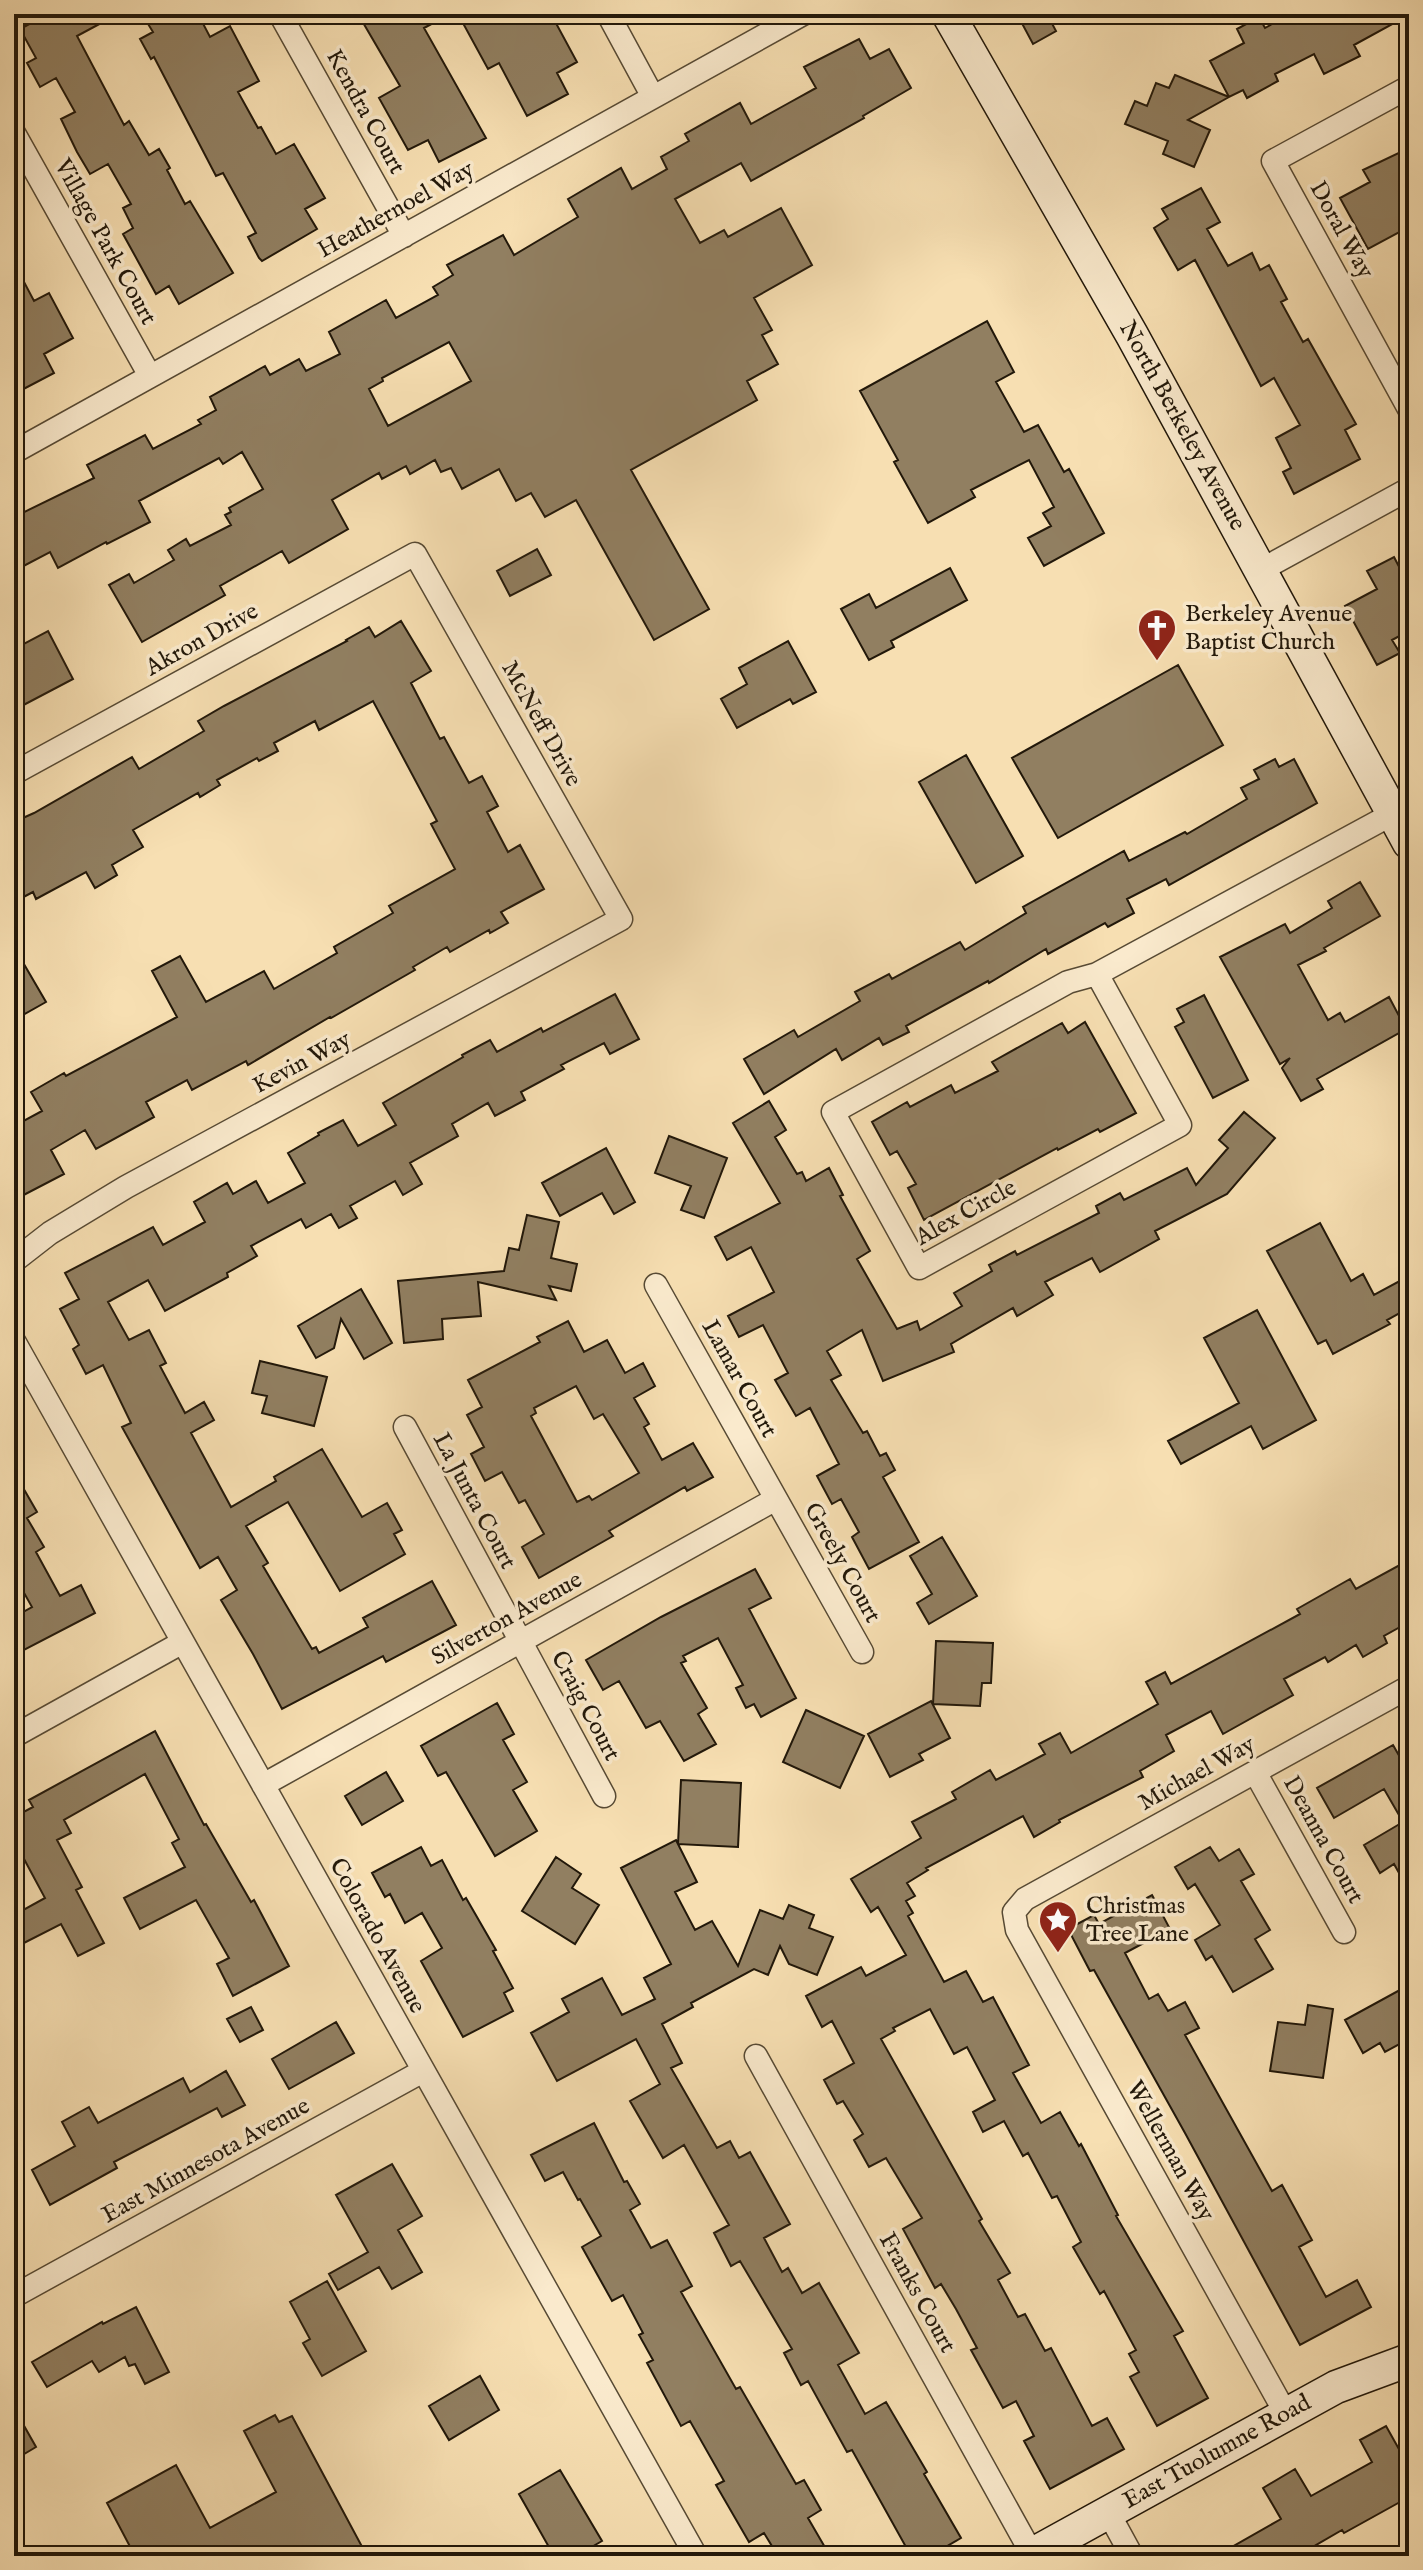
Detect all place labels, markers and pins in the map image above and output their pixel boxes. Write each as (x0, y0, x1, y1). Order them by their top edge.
place label: Berkeley Avenue Baptist Church (1185, 599, 1352, 658)
church icon: Berkeley Avenue Baptist Church (1136, 607, 1178, 662)
place label: Christmas Tree Lane (1086, 1891, 1189, 1950)
place icon: Christmas Tree Lane (1037, 1899, 1079, 1954)

